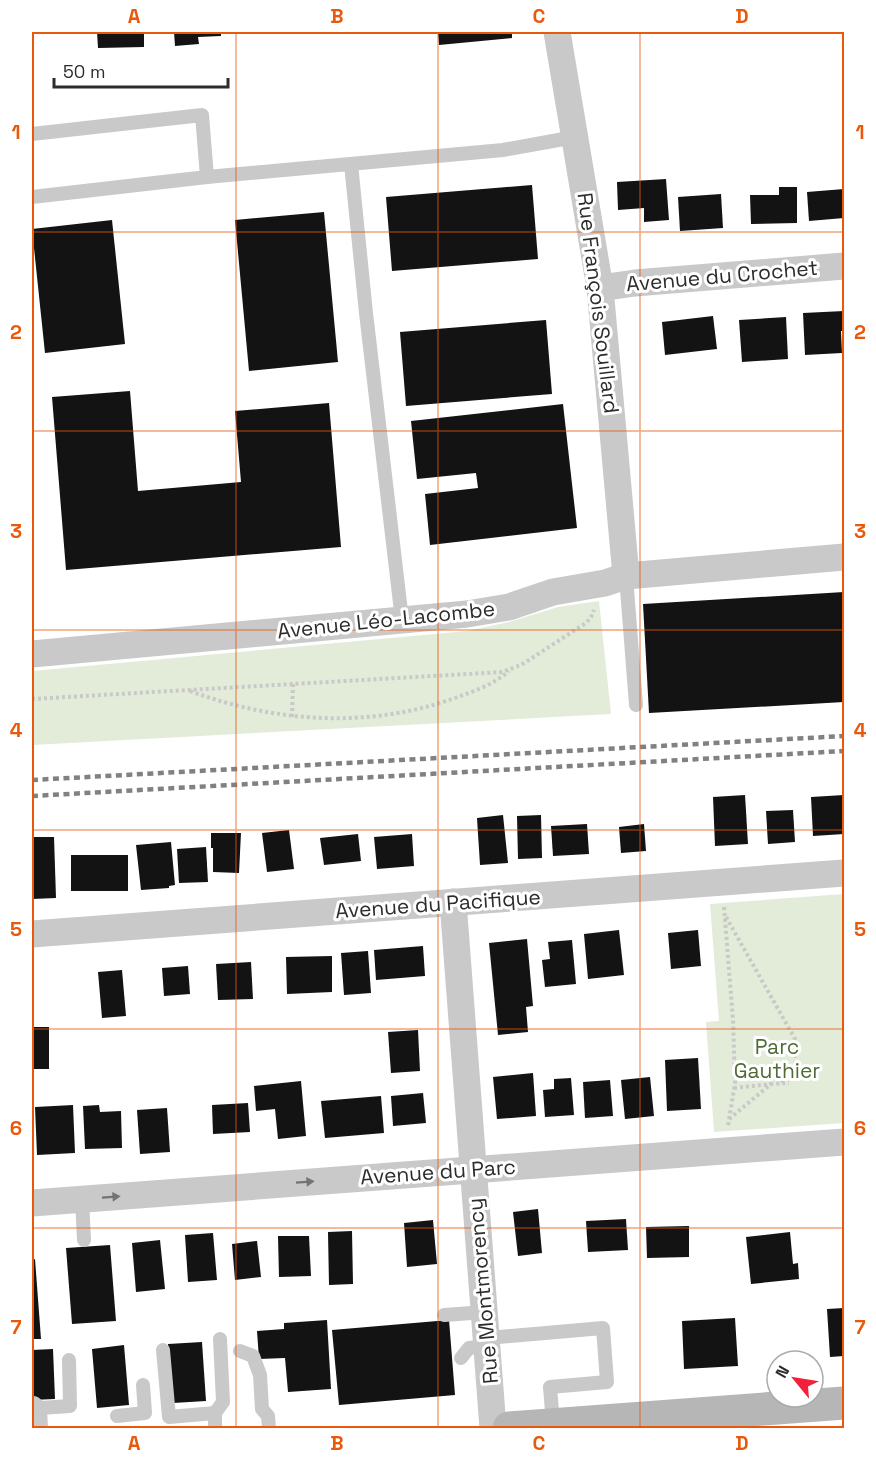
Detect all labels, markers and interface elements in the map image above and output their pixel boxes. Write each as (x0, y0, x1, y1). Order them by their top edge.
text: A (128, 3, 141, 29)
text: B (330, 3, 344, 29)
text: C (533, 3, 546, 29)
text: D (735, 3, 749, 29)
scale bar (54, 51, 228, 89)
text: 50 m (63, 60, 105, 83)
text: 1 (11, 119, 21, 145)
text: 1 (855, 119, 865, 145)
street label: Rue François Souillard (572, 191, 625, 415)
street label: Avenue du Crochet (625, 254, 819, 297)
text: 2 (10, 319, 22, 345)
text: 2 (854, 319, 866, 345)
text: 3 (10, 518, 22, 544)
text: 3 (854, 518, 866, 544)
street label: Avenue Léo-Lacombe (276, 595, 496, 644)
text: 4 (10, 717, 23, 743)
text: 4 (854, 717, 867, 743)
street label: Avenue du Pacifique (334, 883, 542, 924)
text: 5 (10, 916, 22, 942)
text: 5 (854, 916, 866, 942)
park label: Parc Gauthier (734, 1033, 820, 1084)
text: 6 (10, 1115, 22, 1141)
text: 6 (854, 1115, 866, 1141)
street label: Avenue du Parc (359, 1153, 517, 1190)
one-way arrow (296, 1177, 315, 1187)
one-way arrow (101, 1192, 120, 1202)
street label: Rue Montmorency (461, 1197, 504, 1385)
text: 7 (10, 1314, 22, 1340)
text: 7 (854, 1314, 866, 1340)
north arrow (765, 1349, 825, 1409)
text: N (771, 1362, 794, 1382)
text: A (128, 1430, 141, 1456)
text: B (330, 1430, 344, 1456)
text: C (533, 1430, 546, 1456)
text: D (735, 1430, 749, 1456)

